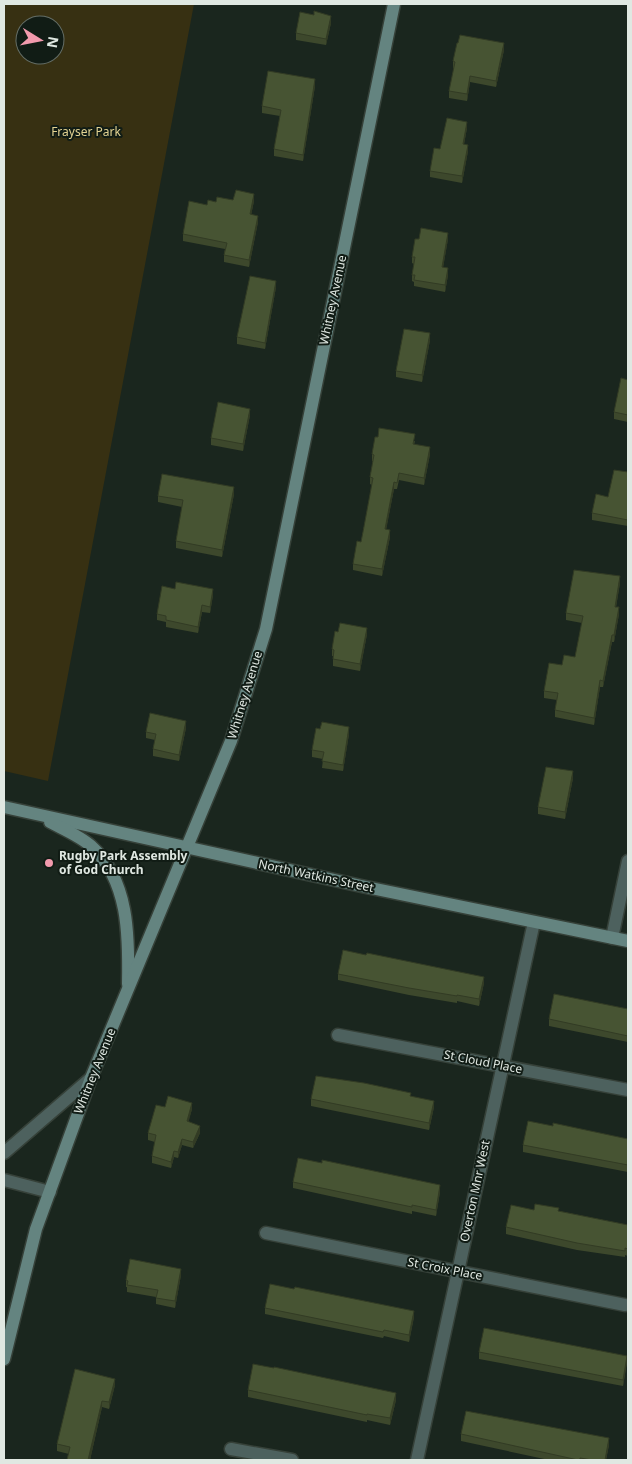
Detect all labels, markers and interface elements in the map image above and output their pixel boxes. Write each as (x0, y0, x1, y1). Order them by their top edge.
north arrow (15, 15, 65, 65)
text: N (43, 35, 64, 50)
park label: Frayser Park (51, 123, 121, 140)
street label: Whitney Avenue (315, 253, 350, 346)
street label: Whitney Avenue (223, 648, 266, 741)
place label: Rugby Park Assembly of God Church (59, 847, 188, 878)
street label: North Watkins Street (257, 855, 376, 896)
marker: Rugby Park Assembly of God Church (43, 857, 55, 869)
street label: Whitney Avenue (70, 1025, 120, 1116)
street label: St Cloud Place (442, 1046, 524, 1077)
street label: Overton Mnr West (455, 1138, 494, 1243)
street label: St Croix Place (406, 1253, 484, 1284)

